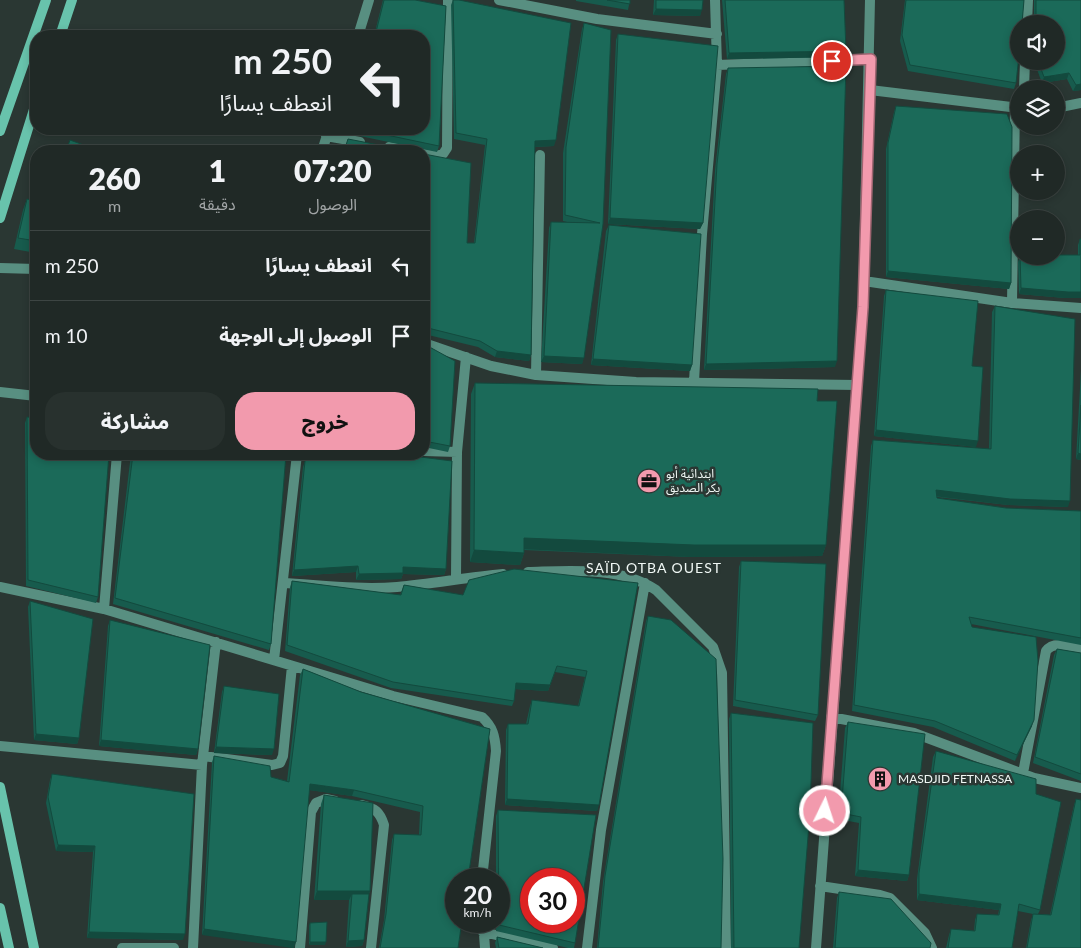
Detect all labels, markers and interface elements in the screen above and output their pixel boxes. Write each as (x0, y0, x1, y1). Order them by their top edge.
map controls (1010, 15, 1065, 265)
button: sound (1010, 15, 1065, 70)
text: 250 m (233, 39, 332, 81)
pin (811, 40, 853, 82)
icon: arrive (818, 47, 846, 75)
icon: left (350, 50, 415, 115)
button: layers (1010, 80, 1065, 135)
text: انعطف يسارًا (220, 89, 332, 116)
button: + (1010, 145, 1065, 200)
text: 1 (209, 152, 226, 188)
text: 07:20 (294, 152, 372, 188)
text: 260 (88, 160, 141, 196)
text: دقيقة (199, 194, 236, 213)
text: الوصول (308, 194, 357, 213)
text: m (108, 196, 121, 215)
button: − (1010, 210, 1065, 265)
icon: left (387, 252, 415, 280)
text: انعطف يسارًا (265, 253, 372, 276)
text: 250 m (45, 254, 99, 277)
icon: arrive (387, 322, 415, 350)
text: الوصول إلى الوجهة (219, 323, 372, 346)
text: 10 m (45, 324, 88, 347)
button: مشاركة (45, 392, 225, 450)
button: خروج (235, 392, 415, 450)
place label: ابتدائية أبو بكر الصديق (666, 466, 720, 496)
office icon: ابتدائية أبو بكر الصديق (636, 468, 662, 494)
district label: SAÏD OTBA OUEST (586, 559, 722, 576)
building icon: MASDJID FETNASSA (867, 766, 893, 792)
place label: MASDJID FETNASSA (898, 771, 1013, 786)
position arrow (798, 784, 850, 836)
speed limit sign: 30 (520, 868, 585, 933)
text: 20 (463, 879, 492, 909)
text: km/h (463, 905, 492, 920)

